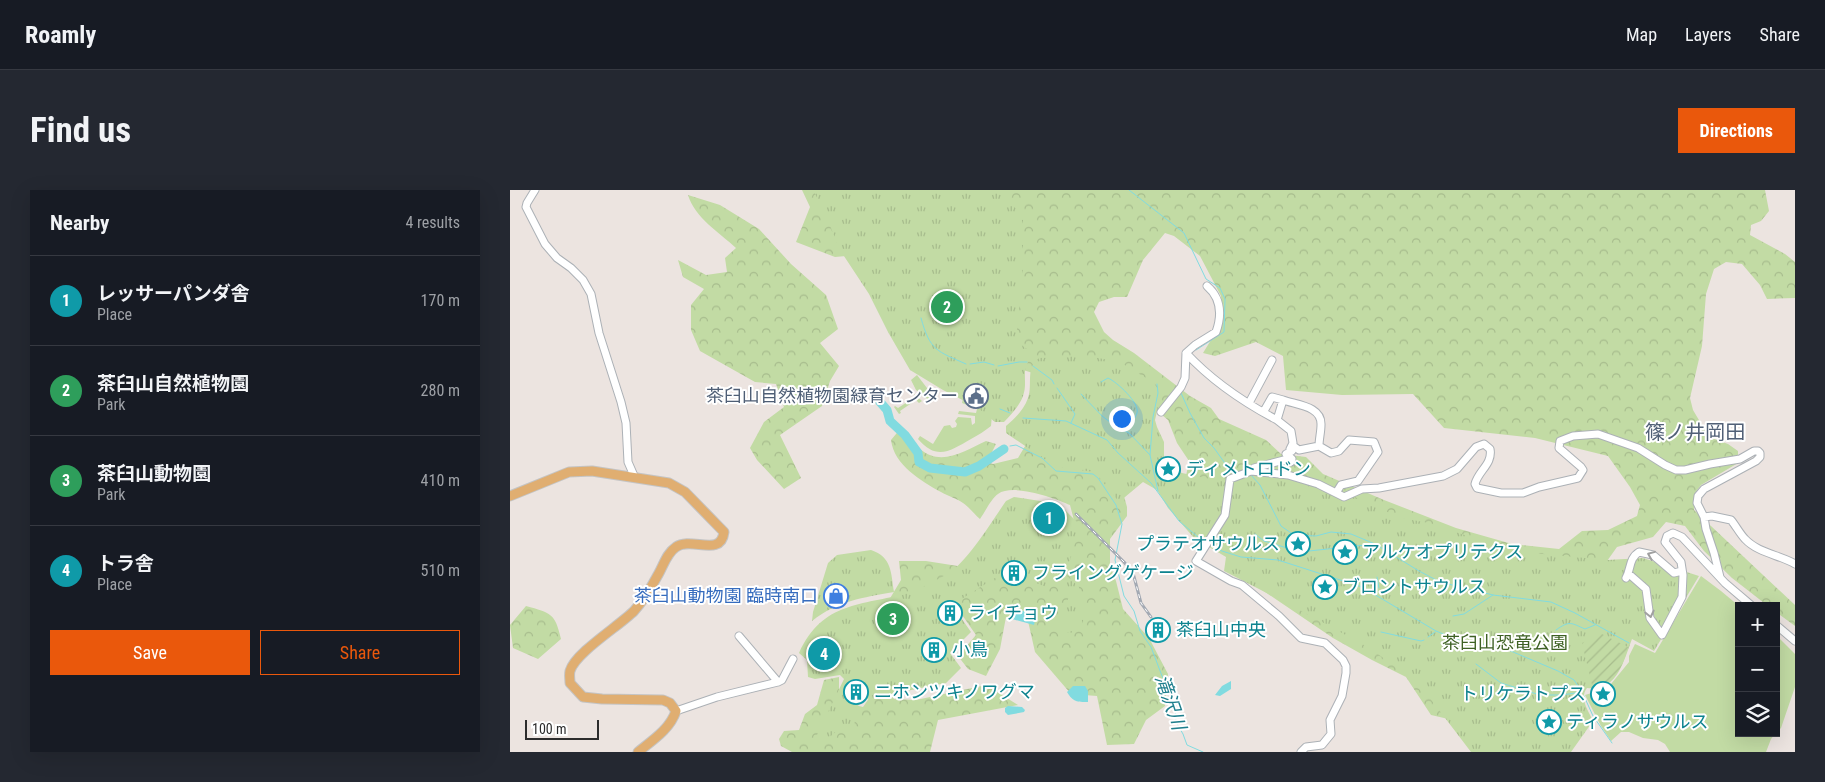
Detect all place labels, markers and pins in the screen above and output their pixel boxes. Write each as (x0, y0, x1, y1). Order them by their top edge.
pin: 2 (931, 288, 963, 326)
public building icon: 茶臼山自然植物園緑育センター (963, 383, 989, 409)
place label: 茶臼山自然植物園緑育センター (706, 385, 958, 406)
place icon: ディメトロドン (1155, 456, 1181, 482)
place label: ディメトロドン (1186, 458, 1311, 479)
pin: 1 (1033, 499, 1065, 537)
place icon: プラテオサウルス (1285, 531, 1311, 557)
place label: プラテオサウルス (1136, 533, 1280, 554)
place icon: アルケオプリテクス (1332, 539, 1358, 565)
place label: アルケオプリテクス (1362, 541, 1523, 562)
building icon: フライングゲケージ (1001, 560, 1027, 586)
place label: フライングゲケージ (1032, 562, 1194, 583)
place icon: ブロントサウルス (1312, 574, 1338, 600)
place label: ブロントサウルス (1342, 576, 1486, 597)
shop icon: 茶臼山動物園 臨時南口 (823, 583, 849, 609)
place label: 茶臼山動物園 臨時南口 (634, 585, 818, 606)
pin: 3 (877, 600, 909, 638)
building icon: ライチョウ (937, 600, 963, 626)
place label: ライチョウ (968, 602, 1058, 623)
building icon: 茶臼山中央 (1145, 617, 1171, 643)
place label: 茶臼山中央 (1176, 619, 1266, 640)
pin: 4 (808, 635, 840, 673)
building icon: 小鳥 (921, 637, 947, 663)
place label: 小鳥 (952, 639, 988, 660)
building icon: ニホンツキノワグマ (843, 679, 869, 705)
place label: ニホンツキノワグマ (874, 681, 1035, 702)
place icon: トリケラトプス (1590, 681, 1616, 707)
place label: トリケラトプス (1460, 683, 1586, 704)
place icon: ティラノサウルス (1536, 709, 1562, 735)
place label: ティラノサウルス (1566, 711, 1709, 732)

